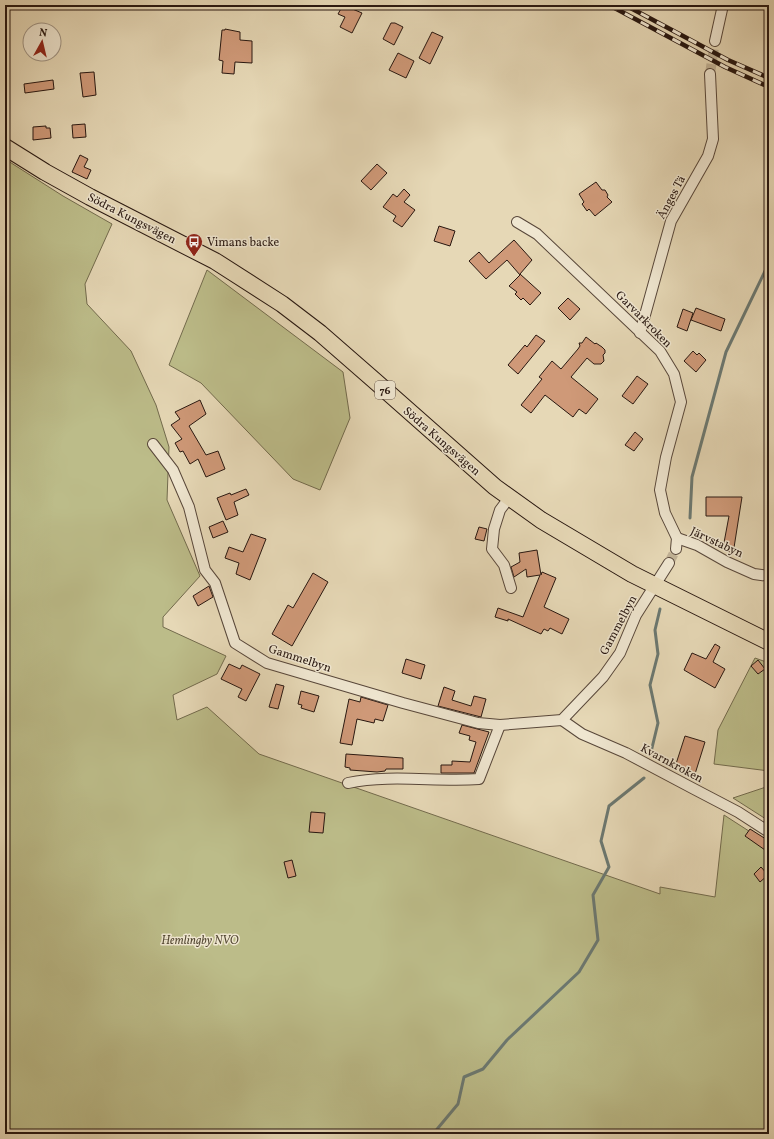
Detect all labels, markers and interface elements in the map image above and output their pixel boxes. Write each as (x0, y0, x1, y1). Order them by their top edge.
north arrow (22, 22, 62, 62)
text: N (38, 26, 48, 42)
street label: Änges Tä (653, 172, 690, 222)
street label: Södra Kungsvägen (84, 190, 179, 248)
bus stop icon: Vimans backe (184, 232, 204, 257)
place label: Vimans backe (207, 235, 280, 251)
street label: Garvarkroken (611, 288, 675, 352)
road number: 76 (375, 381, 395, 399)
street label: Södra Kungsvägen (399, 404, 483, 480)
street label: Järvstabyn (687, 524, 746, 562)
street label: Gammelbyn (596, 593, 641, 658)
street label: Gammelbyn (266, 641, 333, 677)
street label: Kvarnkroken (637, 741, 706, 787)
park label: Hemlingby NVO (161, 933, 239, 949)

